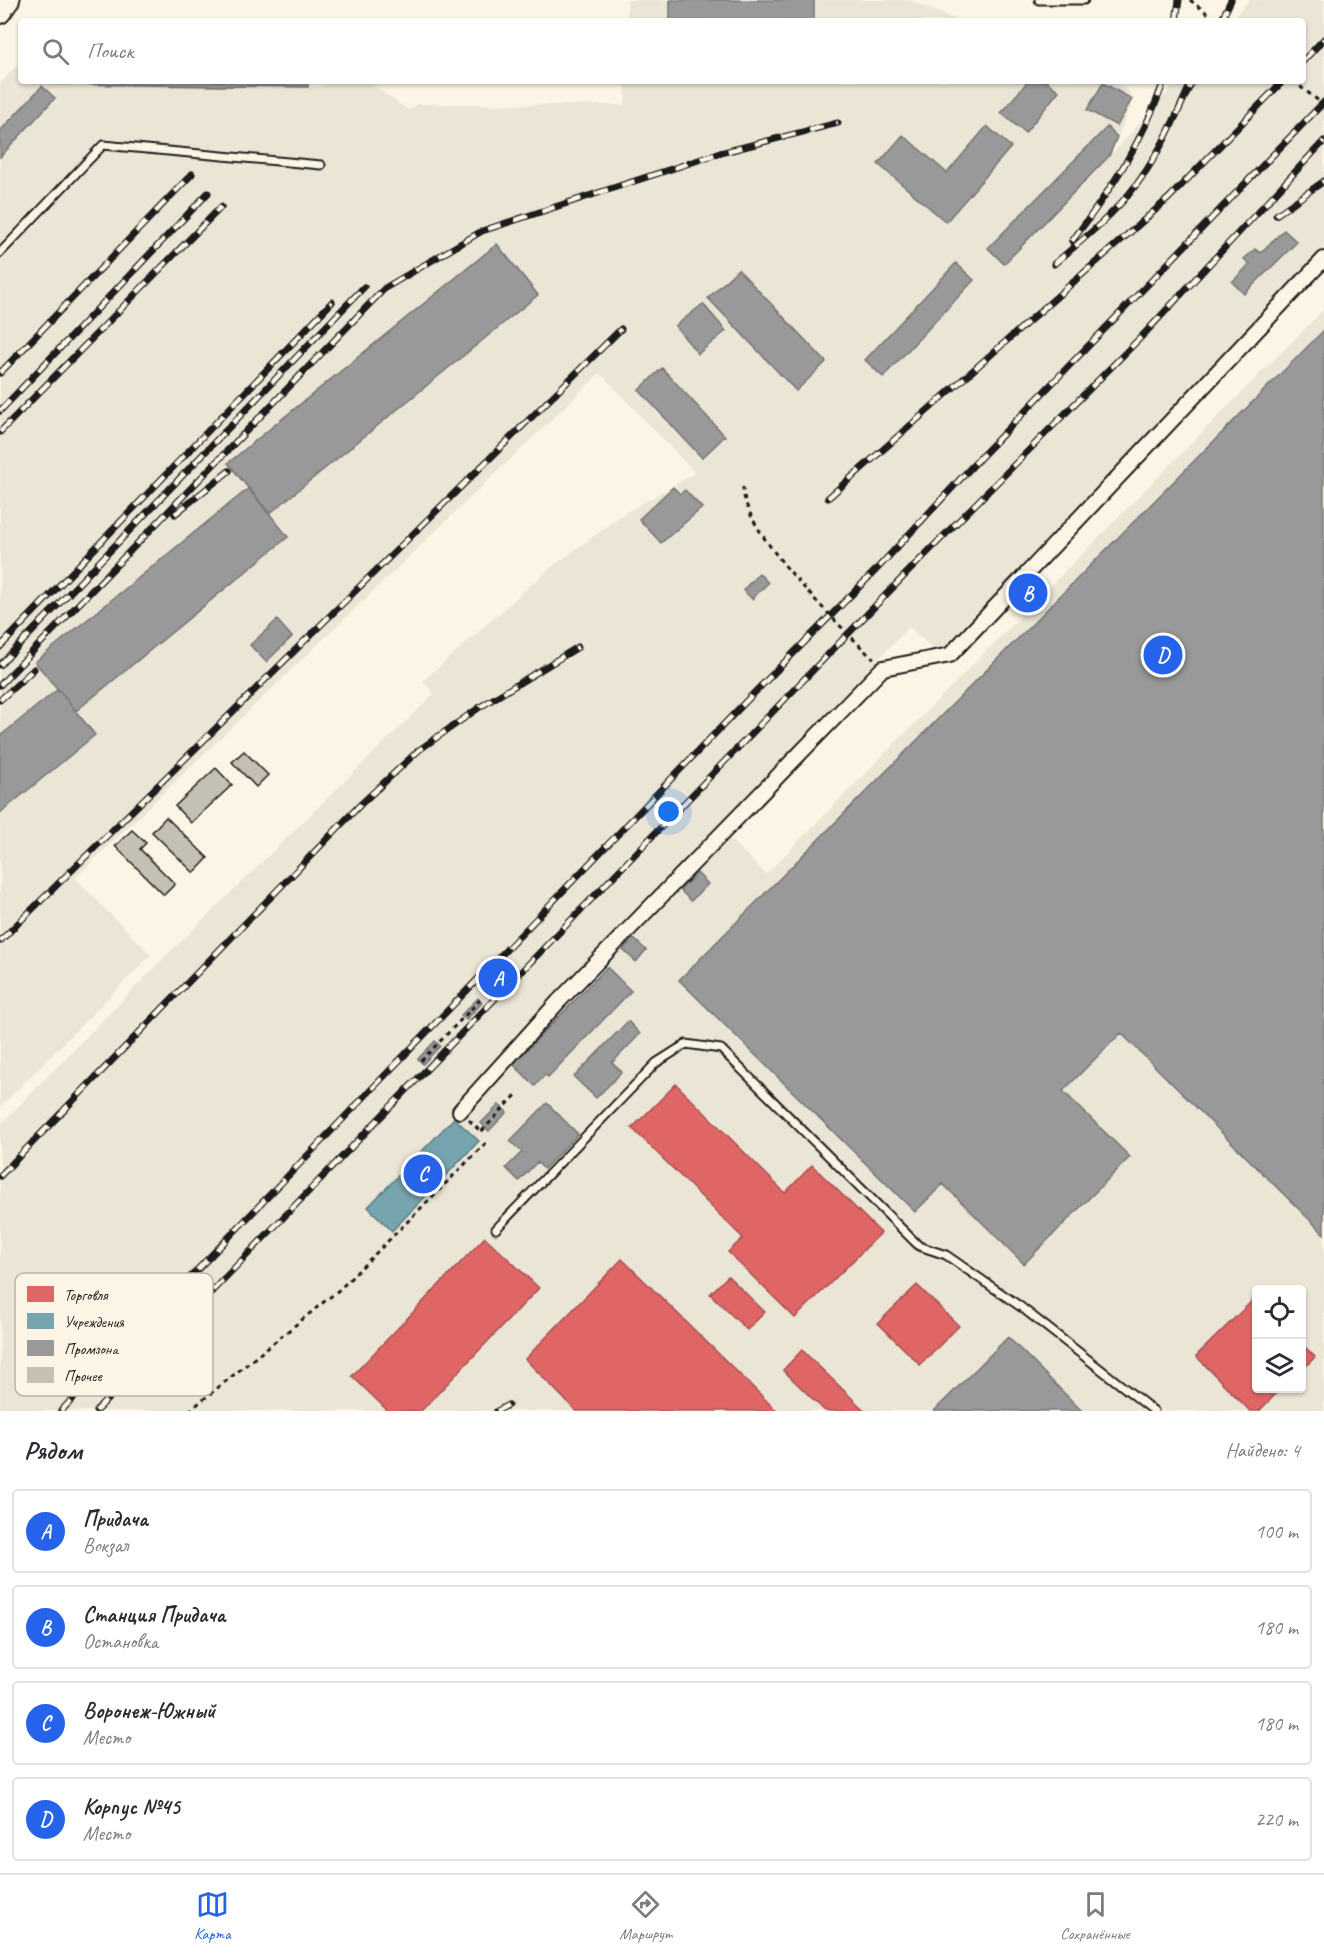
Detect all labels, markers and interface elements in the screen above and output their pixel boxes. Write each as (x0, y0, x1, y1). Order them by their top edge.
search box (18, 18, 1306, 84)
icon: search (39, 35, 72, 68)
text: Поиск (87, 37, 133, 65)
pin: B (1008, 570, 1048, 616)
pin: D (1144, 632, 1182, 678)
your location (654, 797, 683, 826)
pin: A (478, 956, 518, 1000)
pin: C (404, 1152, 442, 1196)
legend (15, 1273, 213, 1396)
text: Торговля (64, 1285, 109, 1305)
map controls (1252, 1285, 1306, 1393)
button: locate (1252, 1285, 1306, 1339)
text: Учреждения (64, 1312, 125, 1332)
text: Промзона (64, 1339, 119, 1359)
button: layers (1252, 1339, 1306, 1393)
text: Прочее (64, 1366, 103, 1386)
text: Рядом (24, 1434, 82, 1467)
text: Найдено: 4 (1225, 1438, 1300, 1463)
text: Придача (83, 1505, 148, 1533)
text: A (40, 1519, 51, 1544)
text: 100 m (1255, 1519, 1298, 1544)
text: Вокзал (83, 1533, 128, 1558)
text: Станция Придача (83, 1601, 225, 1629)
text: B (40, 1615, 51, 1640)
text: 180 m (1255, 1615, 1298, 1640)
text: Остановка (83, 1629, 158, 1654)
text: Воронеж-Южный (83, 1697, 215, 1725)
text: C (41, 1711, 50, 1736)
text: 180 m (1255, 1711, 1298, 1736)
text: Место (83, 1725, 130, 1750)
text: Корпус №45 (83, 1793, 180, 1821)
text: D (40, 1807, 51, 1832)
text: 220 m (1255, 1807, 1298, 1832)
text: Место (83, 1821, 130, 1846)
tab: Карта (194, 1888, 231, 1944)
tab: Маршрут (619, 1888, 672, 1944)
tab: Сохранённые (1060, 1888, 1130, 1944)

